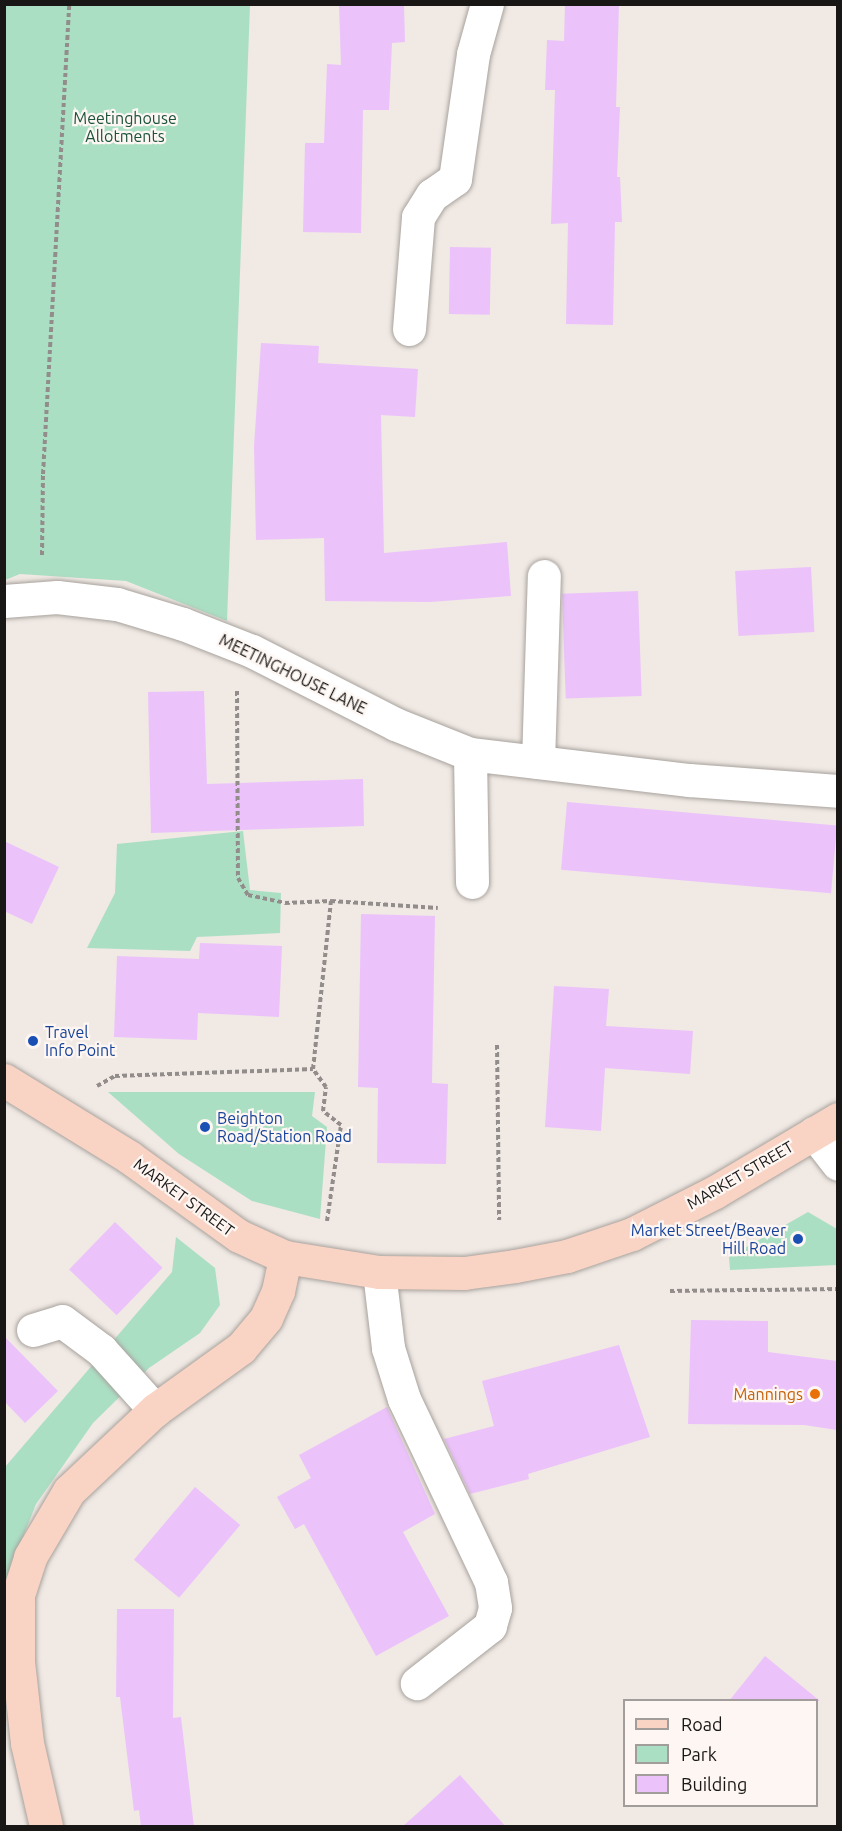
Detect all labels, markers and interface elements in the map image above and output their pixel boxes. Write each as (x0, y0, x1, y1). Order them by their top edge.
park label: Meetinghouse Allotments (73, 108, 177, 146)
street label: MEETINGHOUSE LANE (216, 630, 370, 718)
place label: Travel Info Point (45, 1022, 115, 1060)
marker: Travel Info Point (26, 1034, 40, 1048)
place label: Beighton Road/Station Road (217, 1108, 352, 1146)
marker: Beighton Road/Station Road (198, 1120, 212, 1134)
street label: MARKET STREET (683, 1137, 797, 1213)
street label: MARKET STREET (130, 1154, 238, 1240)
place label: Market Street/Beaver Hill Road (631, 1220, 786, 1258)
marker: Market Street/Beaver Hill Road (791, 1232, 805, 1246)
place label: Mannings (733, 1384, 803, 1404)
marker: Mannings (808, 1387, 822, 1401)
legend (623, 1699, 818, 1807)
text: Road (681, 1714, 723, 1734)
text: Park (681, 1744, 717, 1764)
text: Building (681, 1774, 747, 1794)

